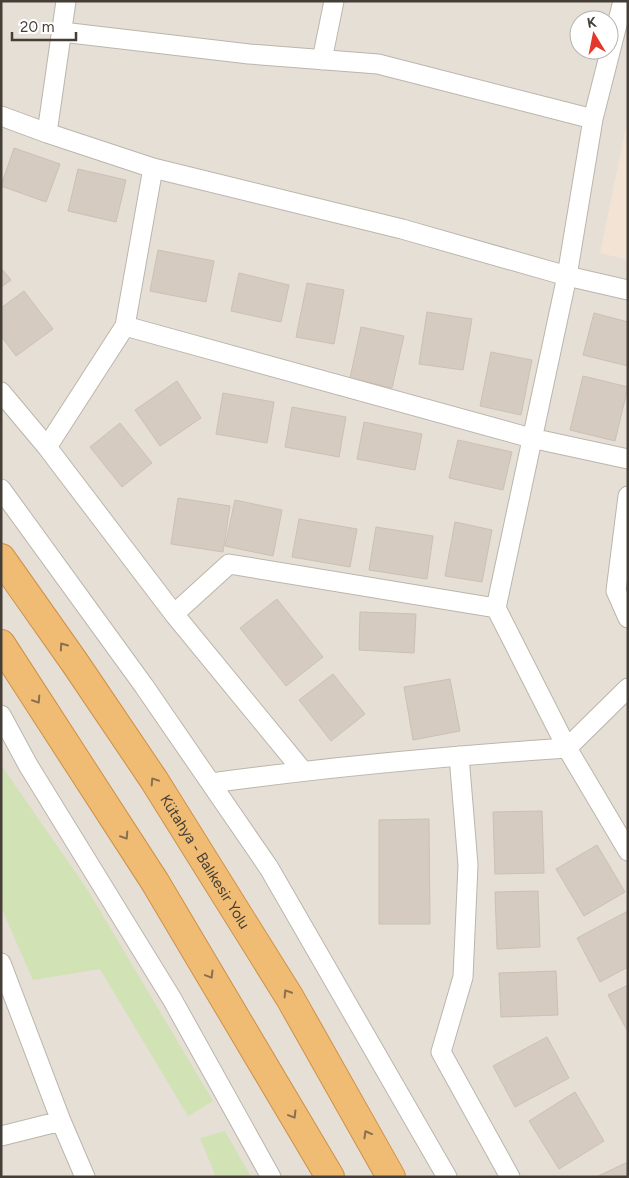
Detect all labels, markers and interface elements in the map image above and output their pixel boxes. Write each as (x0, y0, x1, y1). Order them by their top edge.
scale bar (12, 10, 76, 42)
north arrow (569, 10, 619, 60)
text: K (586, 13, 599, 32)
text: 20 m (20, 18, 54, 36)
one-way arrow (60, 643, 70, 652)
one-way arrow (31, 694, 41, 703)
one-way arrow (151, 777, 161, 786)
street label: Kütahya - Balıkesir Yolu (156, 791, 254, 932)
one-way arrow (119, 831, 129, 840)
one-way arrow (203, 970, 213, 979)
one-way arrow (283, 990, 293, 999)
one-way arrow (287, 1109, 297, 1118)
one-way arrow (364, 1131, 374, 1140)

